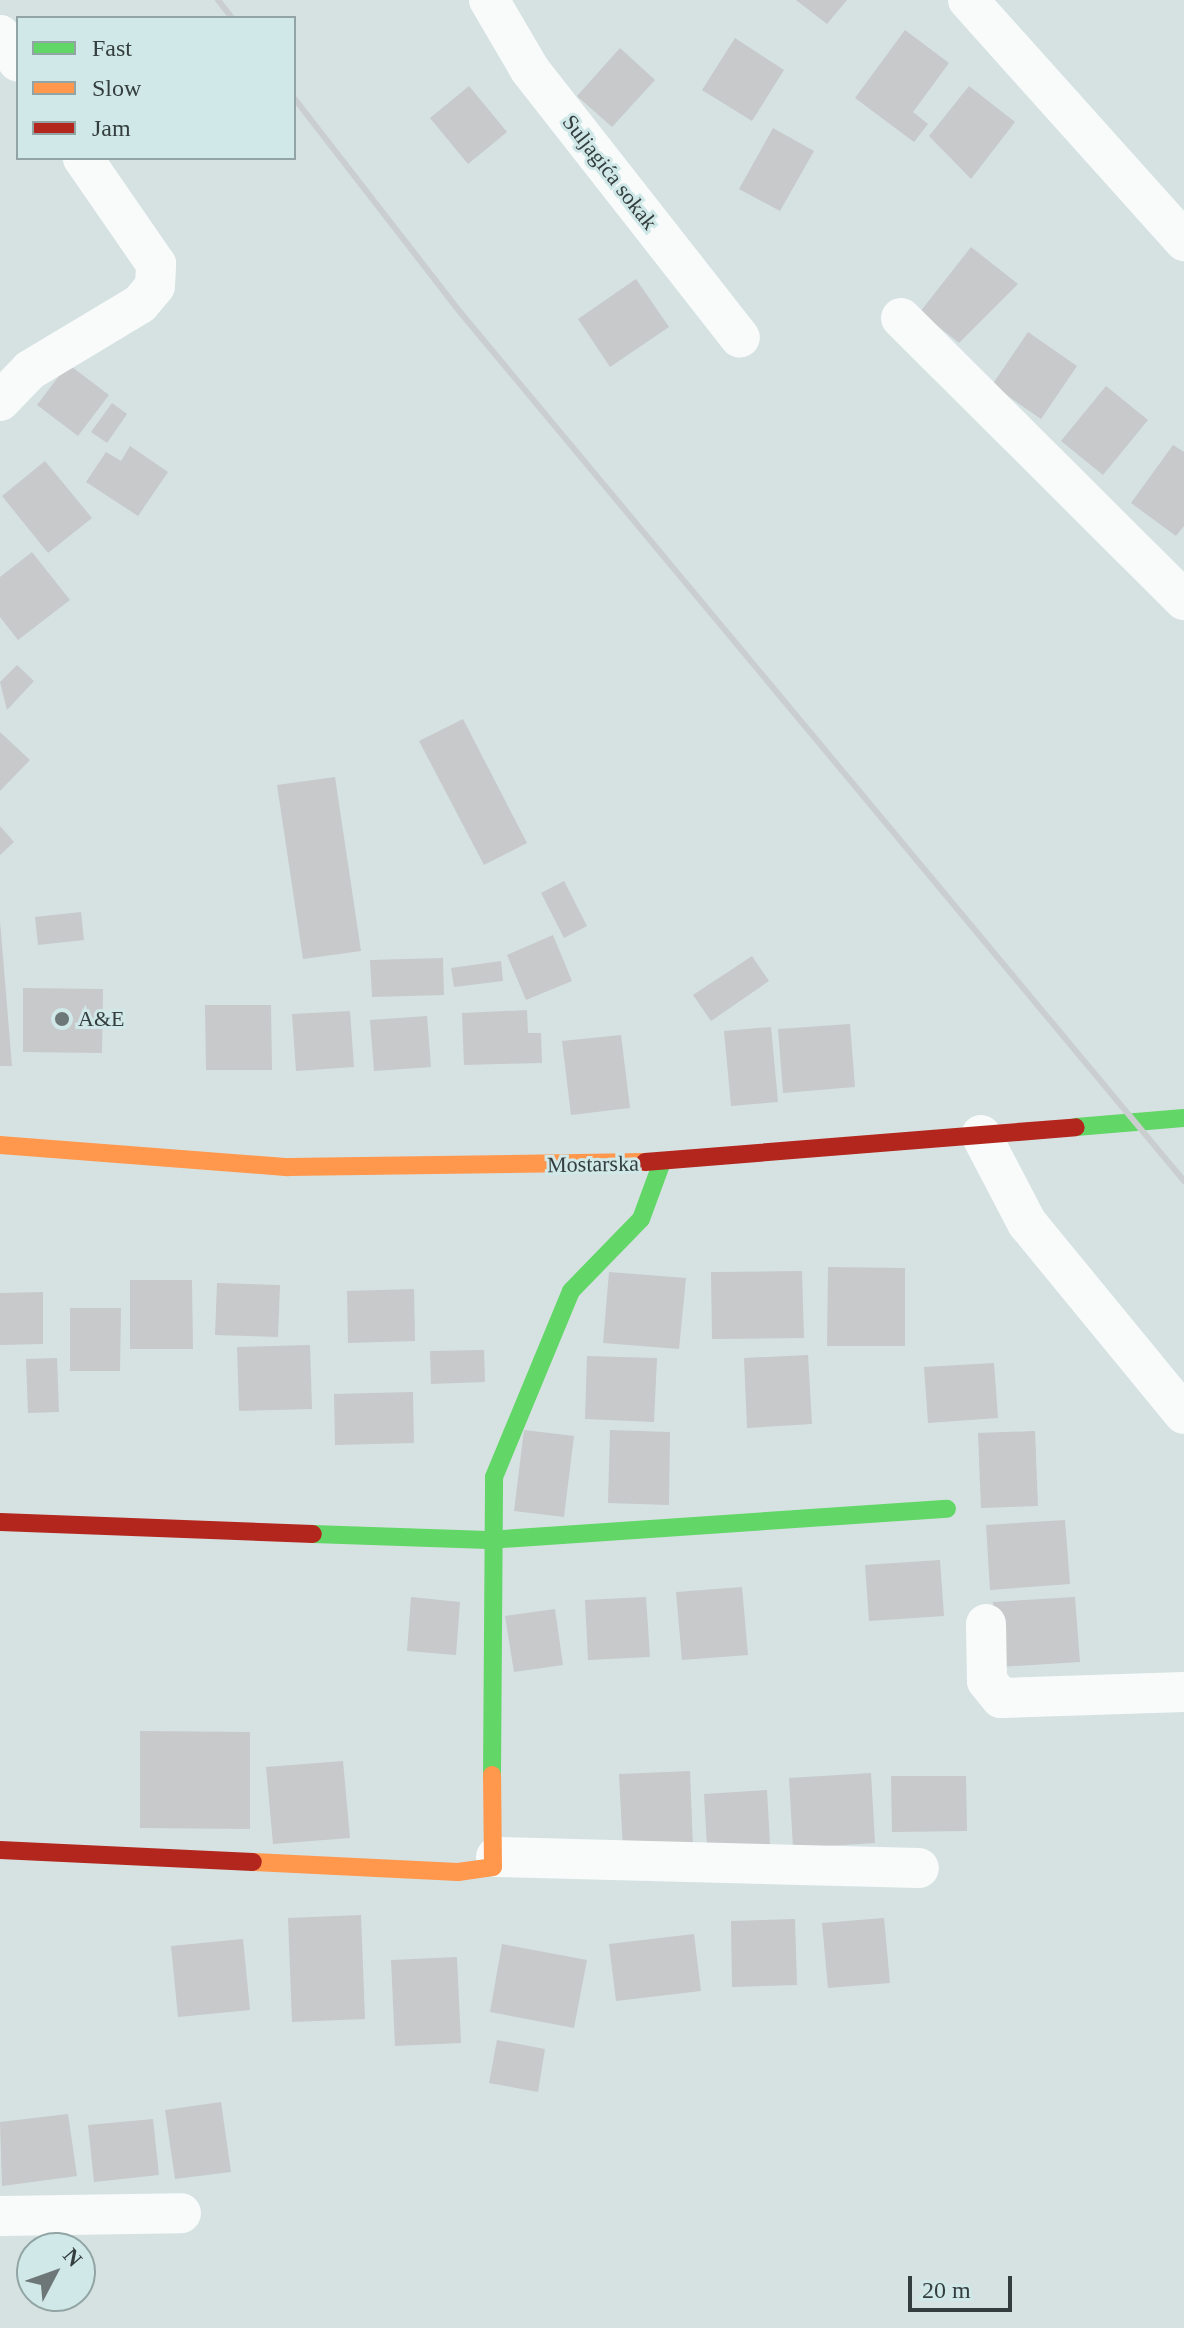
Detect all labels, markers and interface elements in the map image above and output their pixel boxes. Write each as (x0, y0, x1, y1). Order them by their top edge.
legend (16, 16, 296, 160)
text: Fast (92, 35, 132, 61)
text: Slow (92, 75, 141, 101)
street label: Suljagića sokak (557, 109, 663, 235)
text: Jam (92, 115, 131, 141)
place label: A&E (78, 1006, 124, 1032)
marker: A&E (53, 1010, 71, 1028)
street label: Mostarska (547, 1150, 639, 1178)
north arrow (16, 2232, 96, 2312)
text: N (58, 2243, 88, 2271)
scale bar (912, 2260, 1016, 2310)
text: 20 m (922, 2277, 971, 2303)

